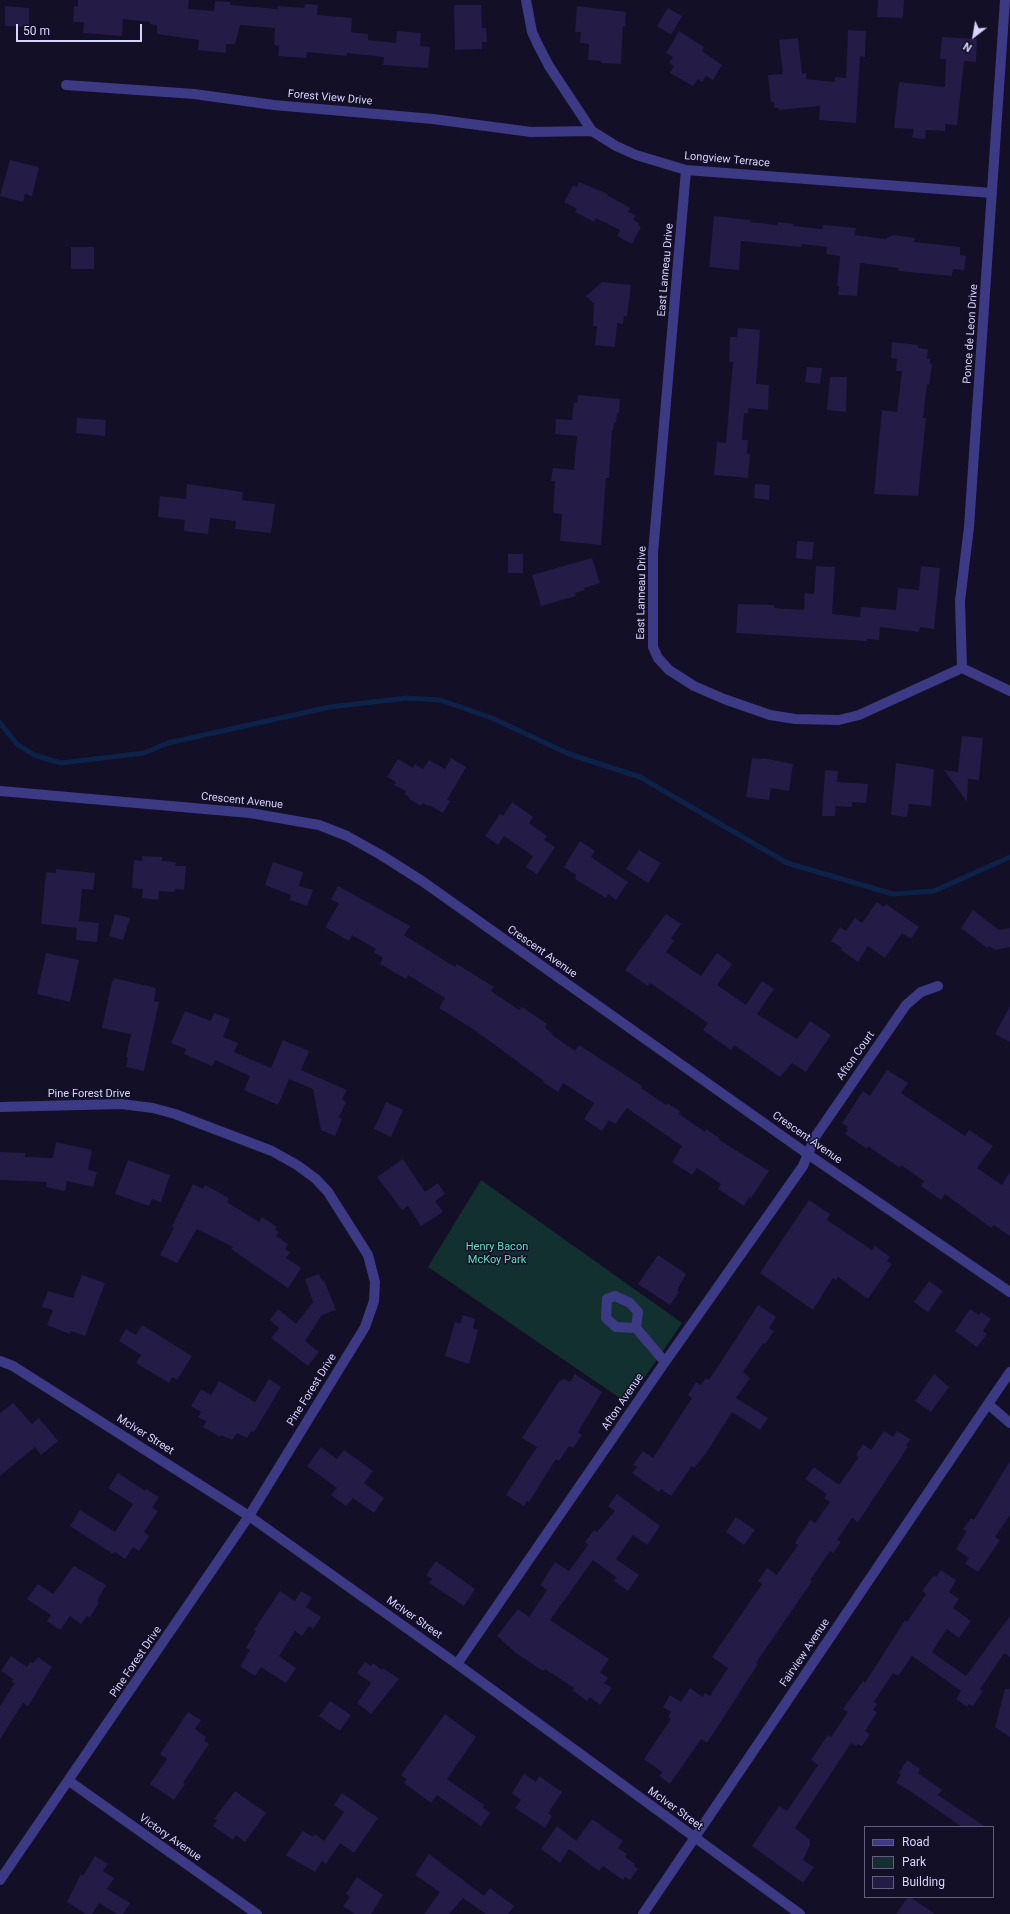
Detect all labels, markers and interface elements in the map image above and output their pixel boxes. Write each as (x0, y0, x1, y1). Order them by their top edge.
scale bar (18, 16, 144, 42)
north arrow (954, 16, 994, 56)
text: 50 m (23, 24, 50, 38)
text: N (961, 39, 974, 54)
street label: Forest View Drive (287, 88, 373, 108)
street label: Longview Terrace (684, 150, 770, 170)
street label: East Lanneau Drive (655, 223, 677, 317)
street label: Ponce de Leon Drive (961, 284, 981, 384)
street label: East Lanneau Drive (635, 546, 649, 640)
street label: Crescent Avenue (200, 790, 284, 812)
street label: Crescent Avenue (505, 923, 579, 981)
street label: Afton Court (834, 1029, 878, 1083)
street label: Pine Forest Drive (48, 1087, 130, 1101)
street label: Crescent Avenue (770, 1109, 844, 1167)
park label: Henry Bacon McKoy Park (466, 1240, 528, 1266)
street label: Pine Forest Drive (284, 1351, 340, 1429)
street label: Afton Avenue (599, 1371, 647, 1433)
street label: McIver Street (114, 1412, 176, 1458)
street label: McIver Street (384, 1594, 444, 1642)
street label: Fairview Avenue (777, 1616, 833, 1690)
street label: Pine Forest Drive (107, 1624, 165, 1700)
street label: McIver Street (645, 1785, 705, 1833)
street label: Victory Avenue (136, 1812, 204, 1864)
legend (864, 1826, 994, 1898)
text: Road (902, 1835, 930, 1849)
text: Park (902, 1855, 926, 1869)
text: Building (902, 1875, 945, 1889)

